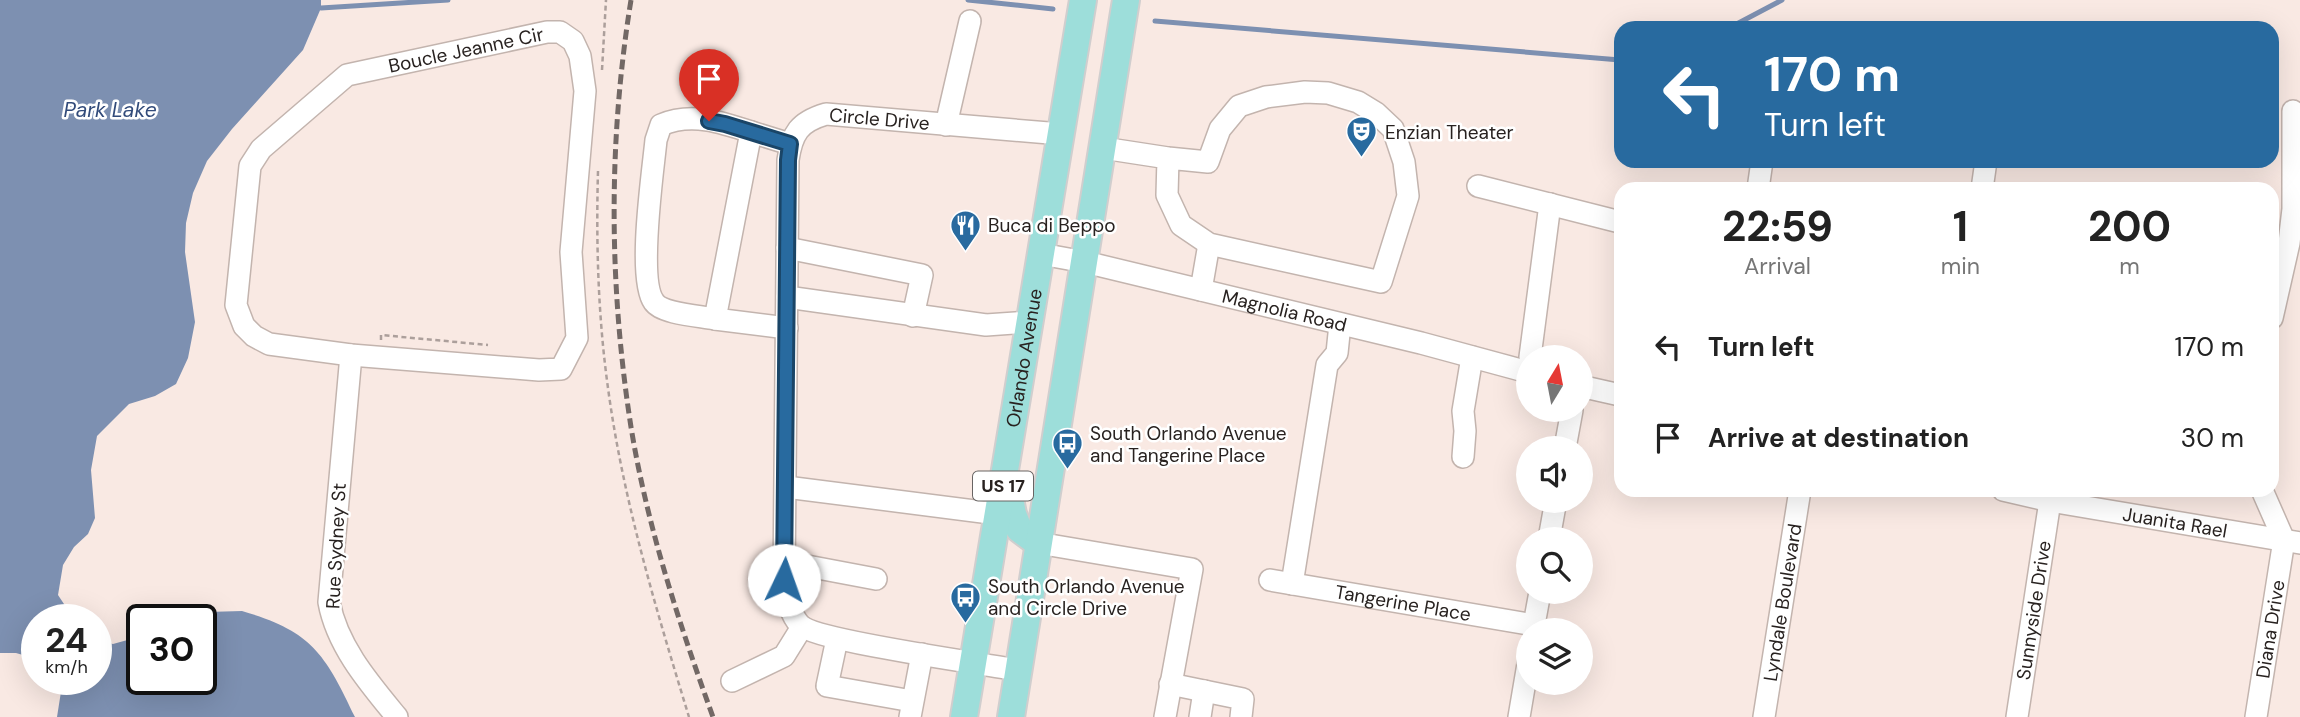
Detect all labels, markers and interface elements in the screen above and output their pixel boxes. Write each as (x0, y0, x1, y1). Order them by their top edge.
street label: Boucle Jeanne Cir (386, 21, 546, 79)
text: 170 m (1764, 42, 1900, 106)
pin (679, 49, 739, 121)
icon: left (1649, 49, 1740, 140)
icon: arrive (690, 60, 728, 98)
water label: Park Lake (63, 96, 157, 124)
street label: Circle Drive (828, 102, 931, 135)
text: Turn left (1764, 104, 1886, 146)
theatre icon: Enzian Theater (1345, 115, 1379, 159)
place label: Enzian Theater (1385, 120, 1514, 145)
text: 22:59 (1722, 199, 1833, 254)
text: 1 (1953, 199, 1968, 254)
text: 200 (2088, 199, 2171, 254)
restaurant icon: Buca di Beppo (948, 208, 982, 252)
place label: Buca di Beppo (988, 213, 1115, 238)
text: Arrival (1744, 251, 1811, 281)
text: min (1941, 251, 1980, 281)
text: m (2119, 251, 2140, 281)
street label: Magnolia Road (1220, 283, 1350, 337)
street label: Orlando Avenue (1000, 287, 1047, 429)
icon: left (1649, 328, 1687, 366)
text: Turn left (1708, 330, 1815, 364)
text: 170 m (2175, 330, 2244, 364)
north arrow (1516, 345, 1592, 422)
map controls (1516, 345, 1593, 695)
icon: arrive (1649, 419, 1687, 457)
place label: South Orlando Avenue and Tangerine Place (1090, 421, 1287, 468)
text: Arrive at destination (1708, 421, 1969, 455)
text: 30 m (2181, 421, 2244, 455)
bus stop icon: South Orlando Avenue and Tangerine Place (1050, 427, 1084, 471)
button: sound (1516, 436, 1593, 513)
road number: US 17 (973, 472, 1033, 500)
street label: Rue Sydney St (320, 482, 352, 610)
street label: Juanita Rael (2121, 501, 2229, 543)
street label: Lyndale Boulevard (1757, 522, 1807, 683)
button: search (1516, 527, 1593, 604)
street label: Sunnyside Drive (2010, 539, 2056, 682)
position arrow (747, 543, 821, 617)
place label: South Orlando Avenue and Circle Drive (988, 574, 1185, 621)
street label: Diana Drive (2250, 578, 2290, 680)
street label: Tangerine Place (1333, 579, 1473, 627)
bus stop icon: South Orlando Avenue and Circle Drive (948, 580, 982, 624)
speed limit sign: 30 (126, 604, 217, 695)
text: 24 (45, 617, 88, 663)
button: layers (1516, 618, 1593, 695)
text: km/h (45, 655, 88, 679)

